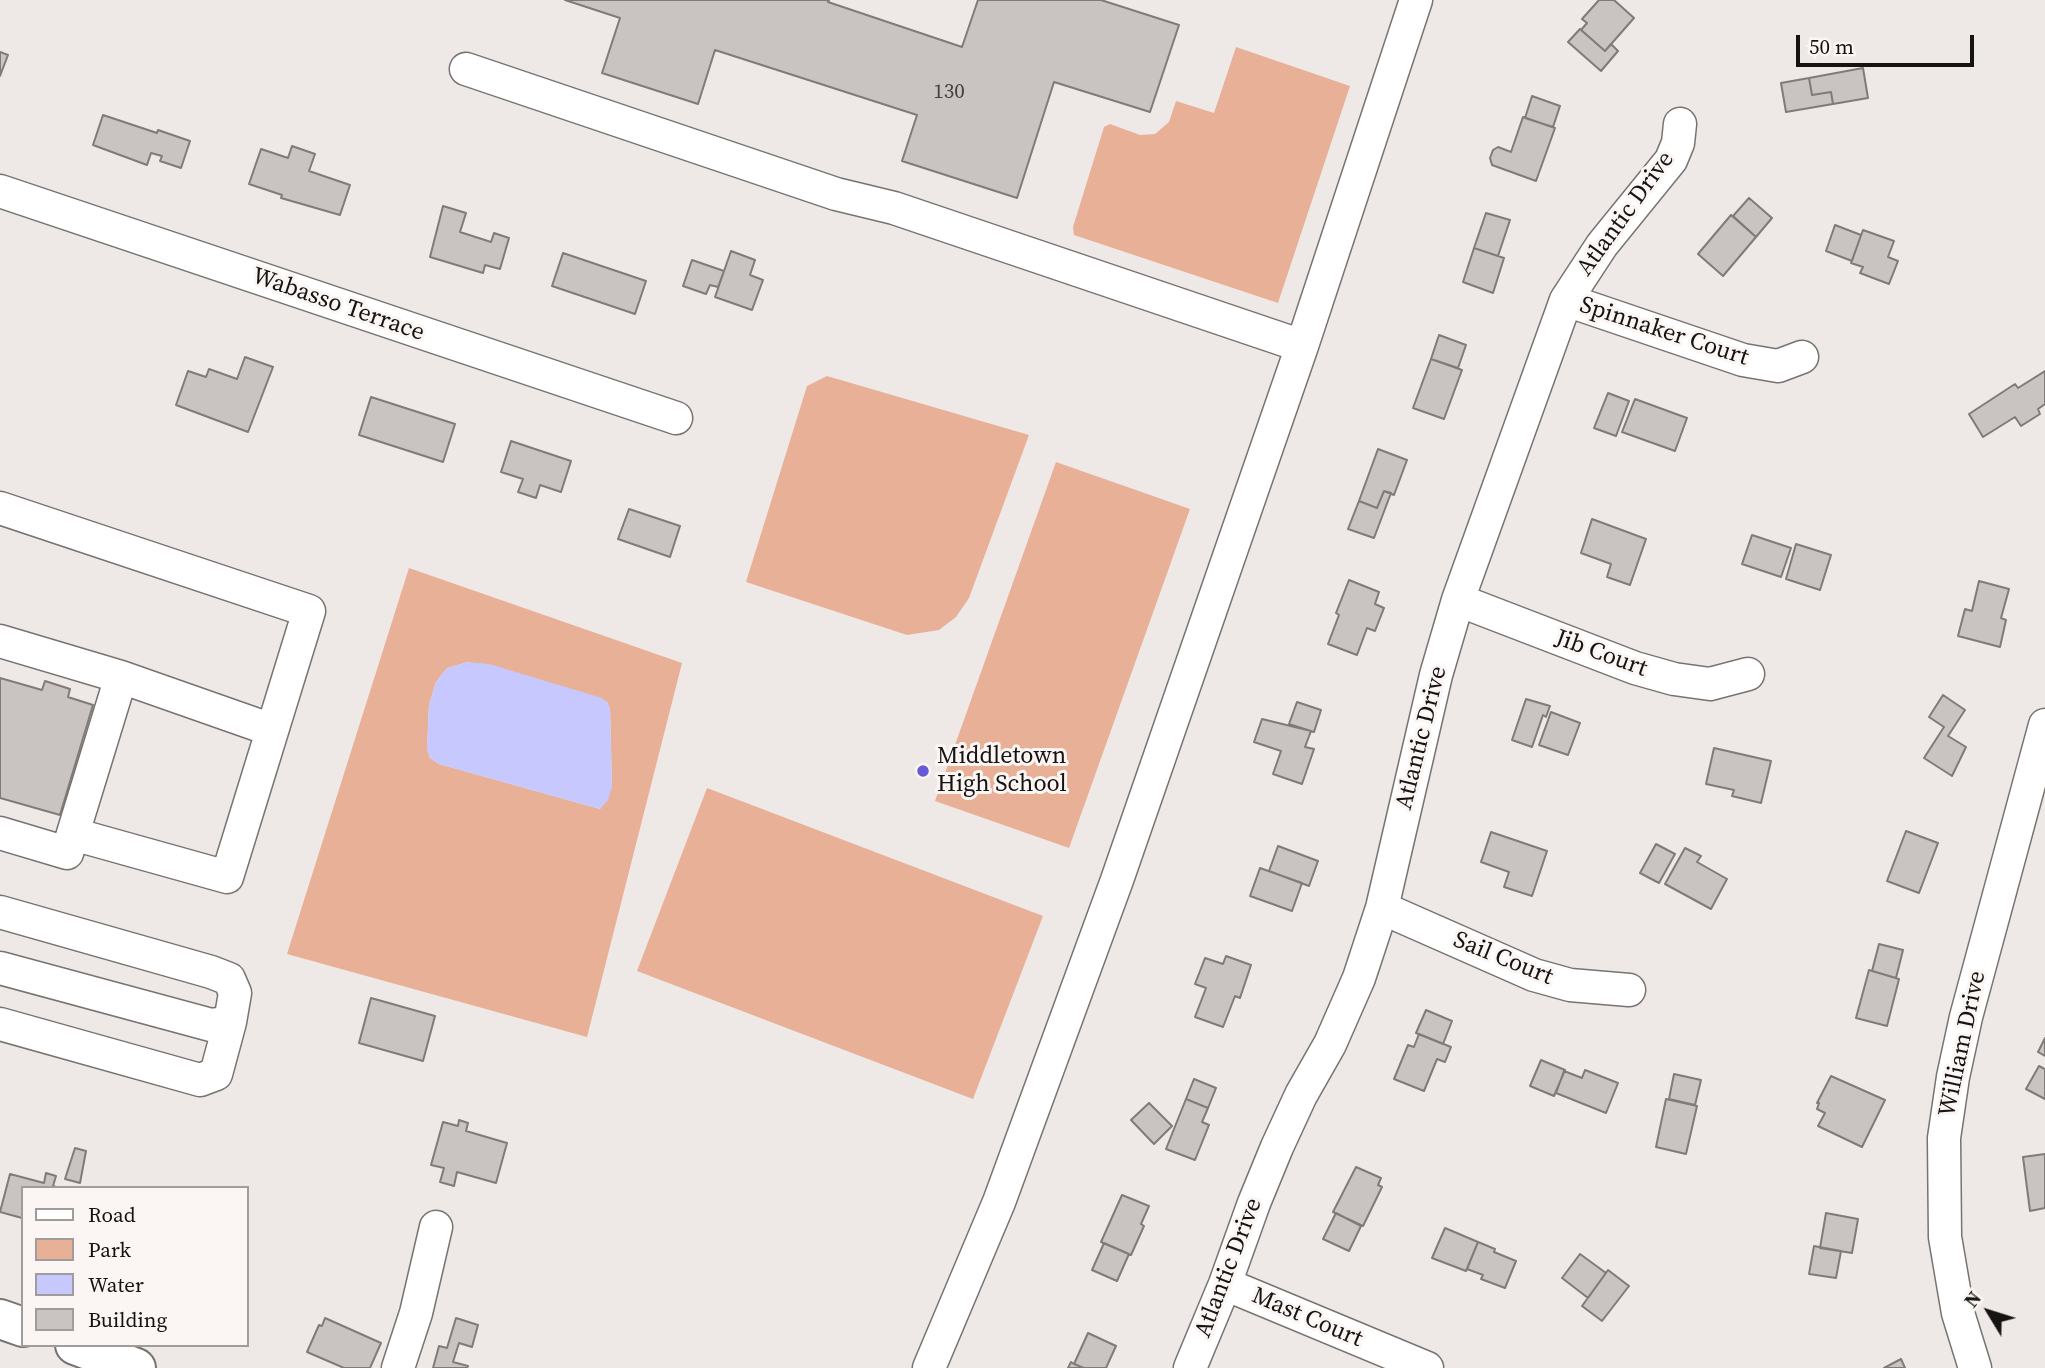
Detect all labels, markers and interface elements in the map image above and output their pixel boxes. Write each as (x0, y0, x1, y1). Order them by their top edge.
scale bar (1800, 21, 1979, 65)
text: 50 m (1809, 32, 1854, 61)
house number: 130 (933, 80, 965, 106)
street label: Atlantic Drive (1571, 146, 1681, 282)
street label: Wabasso Terrace (248, 262, 428, 348)
street label: Spinnaker Court (1576, 291, 1752, 373)
street label: Jib Court (1551, 624, 1651, 684)
street label: Atlantic Drive (1390, 663, 1454, 813)
place label: Middletown High School (937, 743, 1067, 799)
marker: Middletown High School (915, 763, 931, 779)
street label: Sail Court (1449, 926, 1557, 992)
street label: William Drive (1933, 968, 1993, 1120)
legend (21, 1186, 248, 1347)
street label: Atlantic Drive (1189, 1194, 1269, 1342)
text: Road (88, 1200, 136, 1229)
text: Park (88, 1235, 131, 1264)
text: Water (88, 1270, 144, 1299)
north arrow (1954, 1277, 2024, 1347)
street label: Mast Court (1247, 1282, 1367, 1354)
text: N (1958, 1286, 1987, 1313)
text: Building (88, 1305, 167, 1334)

